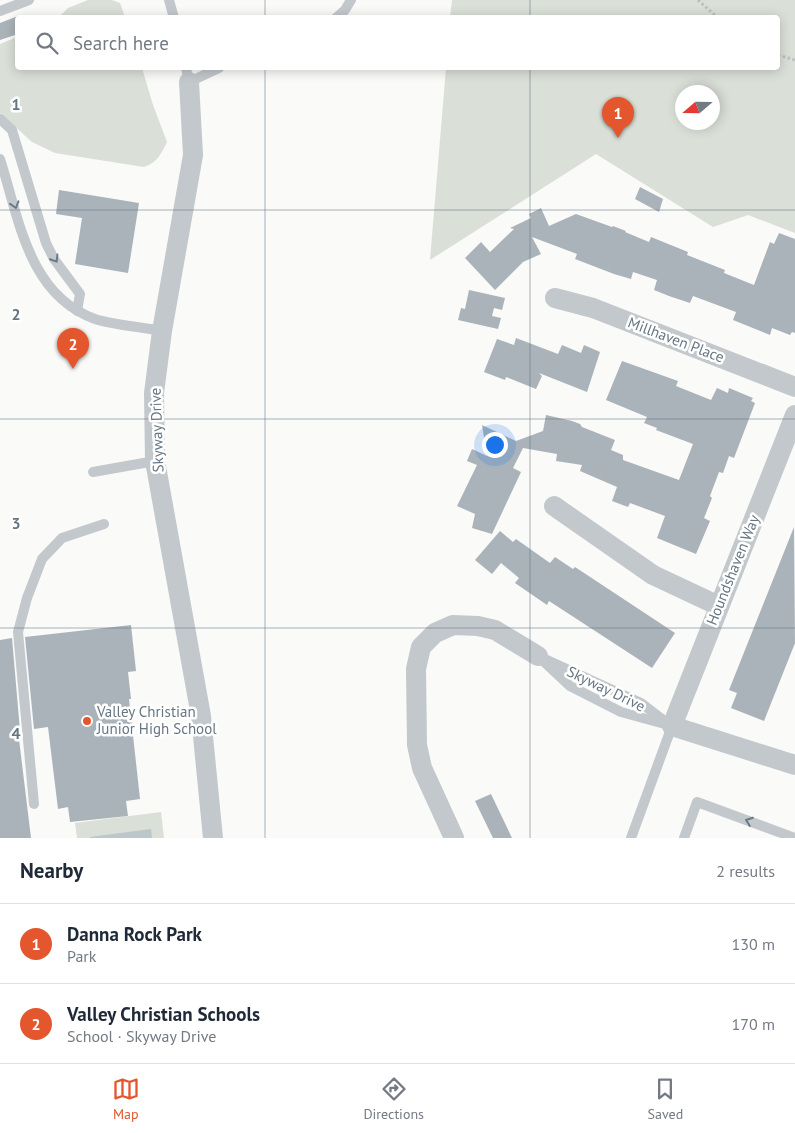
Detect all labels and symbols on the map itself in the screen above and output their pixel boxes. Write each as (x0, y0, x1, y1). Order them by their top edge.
north arrow (675, 85, 720, 130)
text: 1 (11, 94, 21, 114)
pin: 1 (602, 97, 634, 138)
one-way arrow (9, 201, 19, 209)
one-way arrow (49, 254, 59, 263)
text: 2 (11, 304, 21, 324)
street label: Millhaven Place (625, 312, 727, 367)
pin: 2 (57, 328, 89, 369)
street label: Skyway Drive (146, 387, 167, 473)
your location (482, 432, 508, 458)
street label: Houndshaven Way (702, 512, 763, 628)
text: 3 (11, 513, 21, 533)
street label: Skyway Drive (564, 661, 648, 716)
place label: Valley Christian Junior High School (96, 702, 217, 738)
marker: Valley Christian Junior High School (81, 715, 93, 727)
text: 4 (11, 723, 21, 743)
one-way arrow (745, 817, 754, 827)

